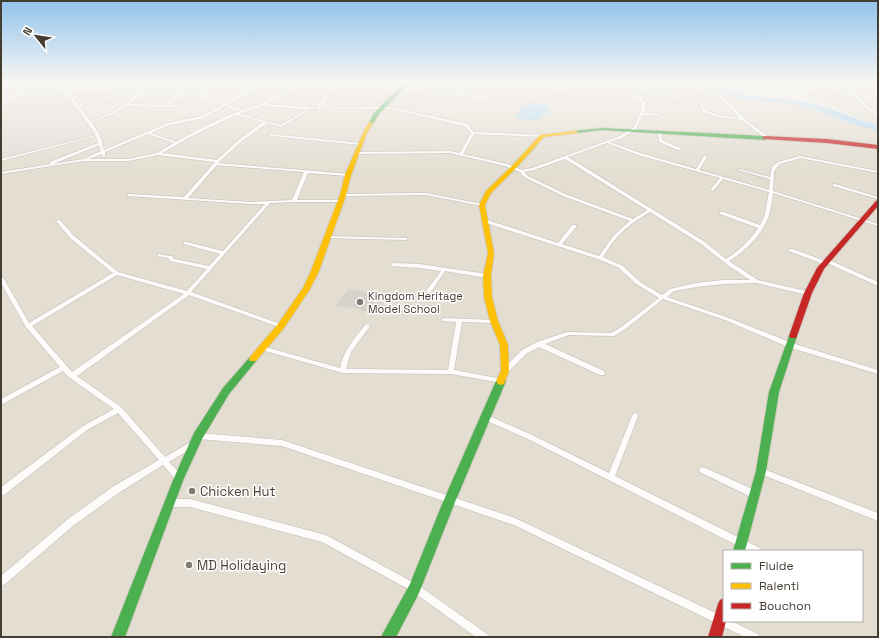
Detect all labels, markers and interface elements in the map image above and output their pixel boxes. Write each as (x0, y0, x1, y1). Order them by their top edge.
north arrow (16, 16, 56, 56)
text: N (19, 24, 35, 38)
place label: Kingdom Heritage Model School (368, 289, 463, 316)
marker: Kingdom Heritage Model School (355, 297, 365, 307)
place label: Chicken Hut (200, 483, 275, 500)
marker: Chicken Hut (187, 486, 197, 496)
legend (723, 550, 863, 622)
place label: MD Holidaying (197, 557, 286, 574)
text: Fluide (759, 558, 794, 574)
marker: MD Holidaying (184, 560, 194, 570)
text: Ralenti (759, 578, 799, 594)
text: Bouchon (759, 598, 811, 614)

